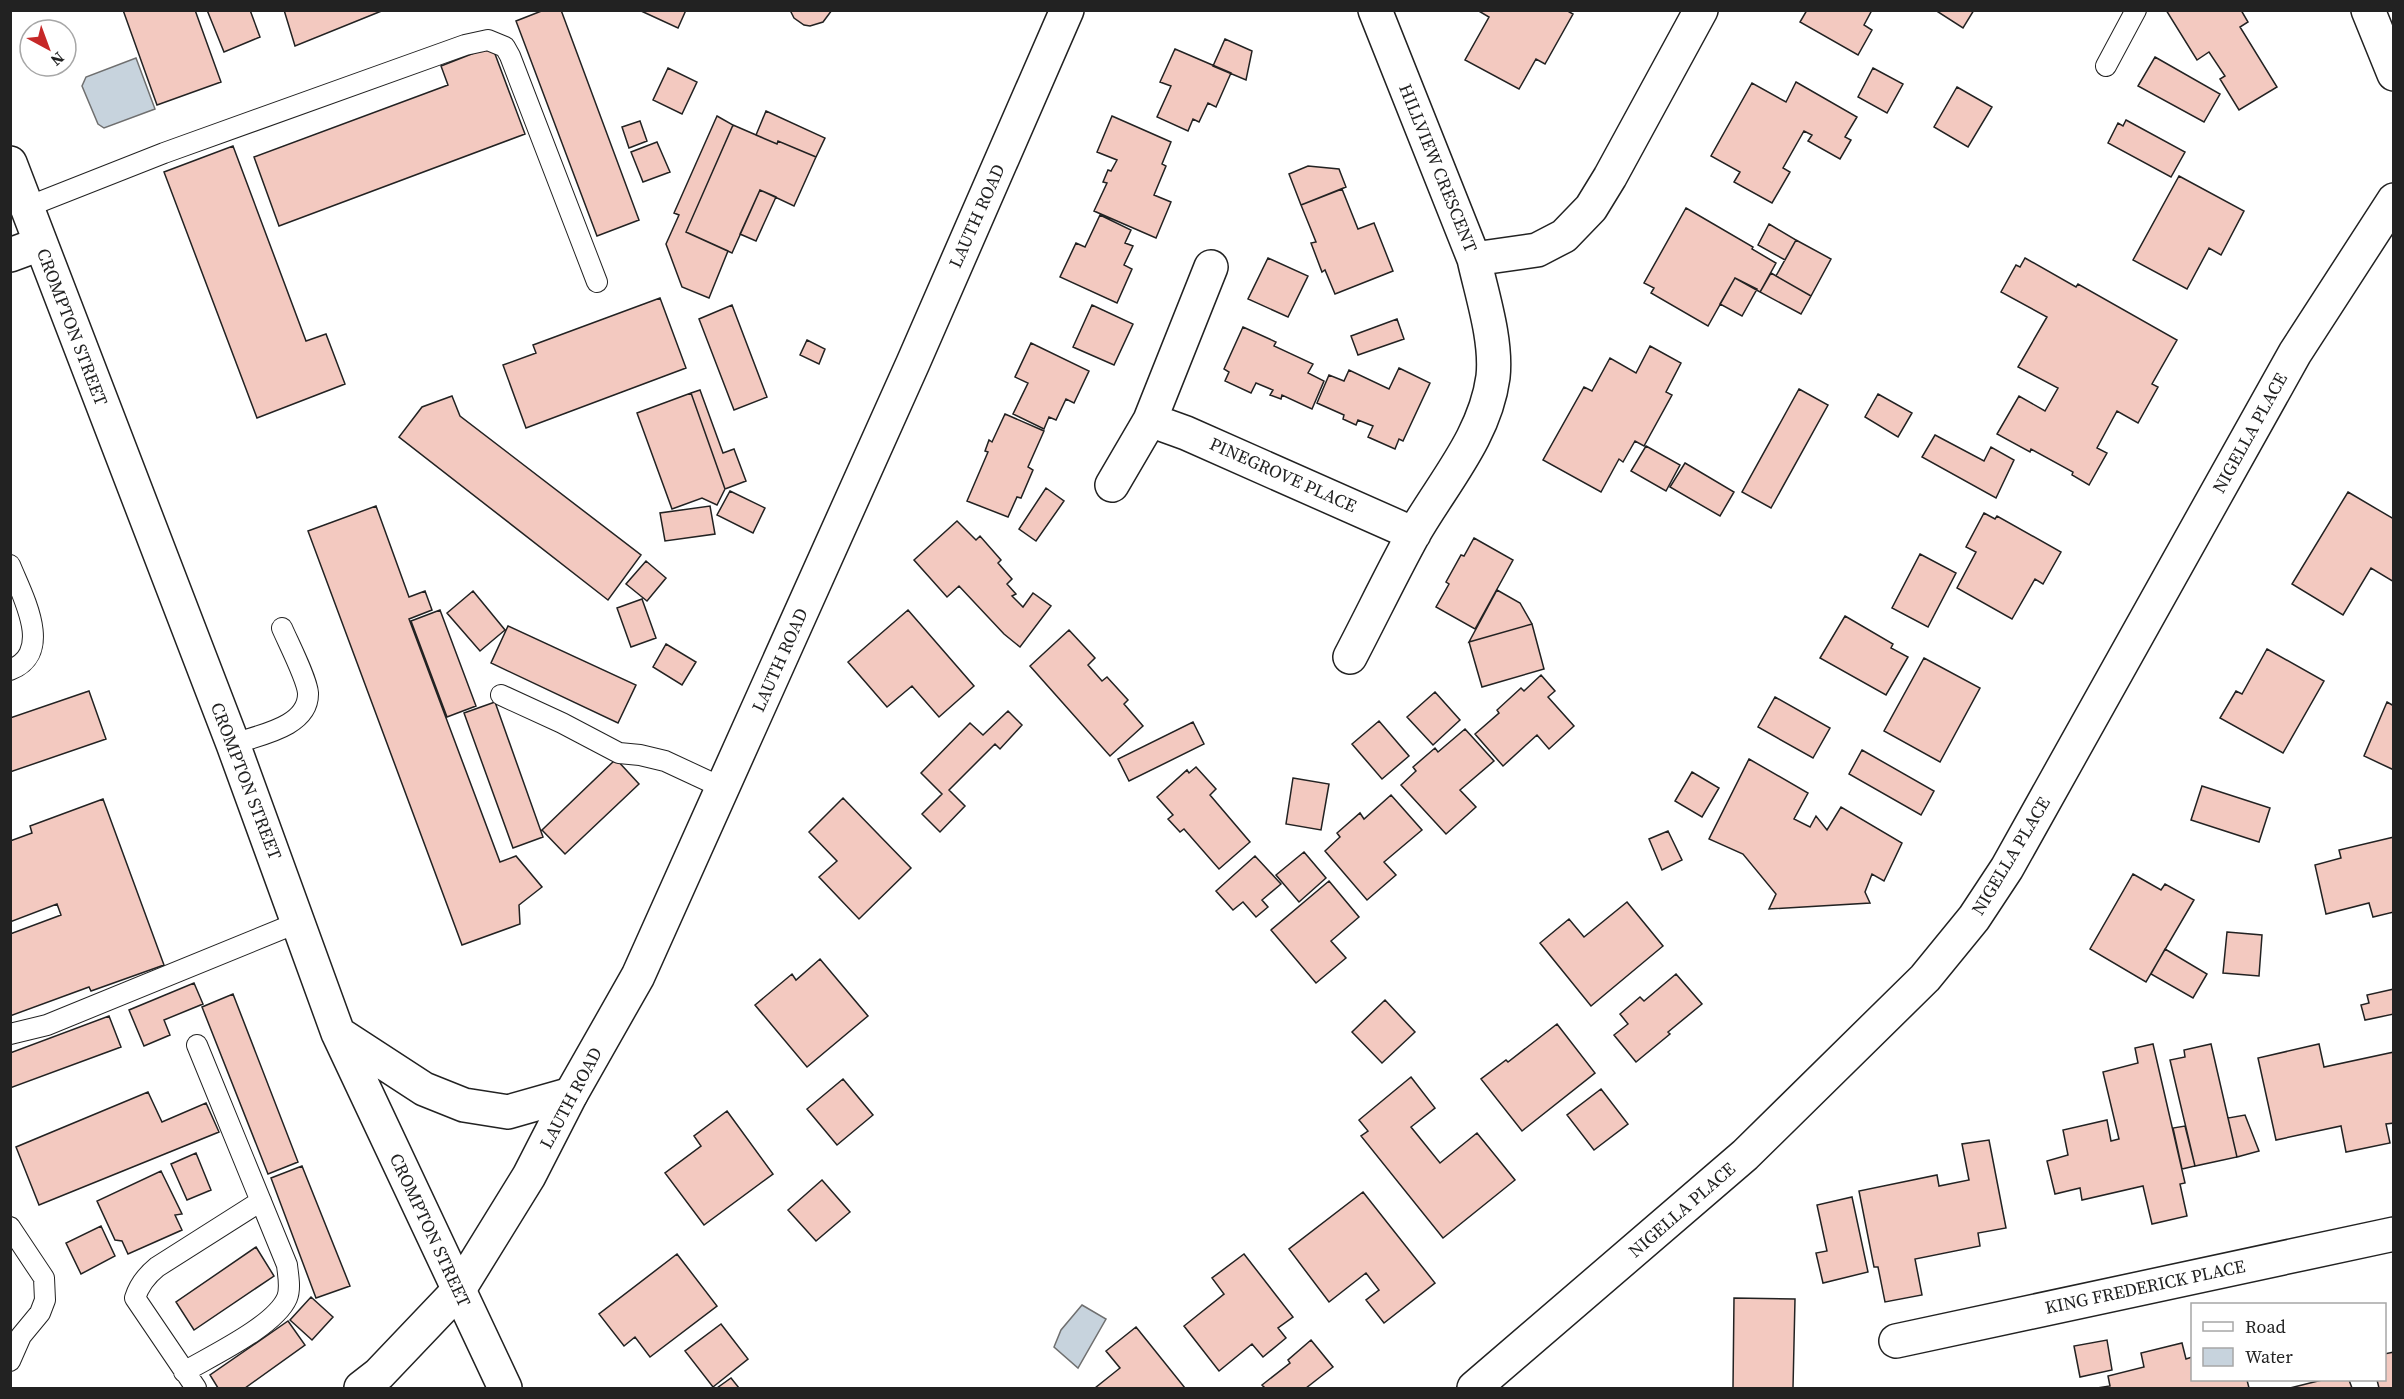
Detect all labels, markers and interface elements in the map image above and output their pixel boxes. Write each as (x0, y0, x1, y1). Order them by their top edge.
north arrow (18, 18, 78, 78)
text: N (46, 47, 69, 72)
street label: HILLVIEW CRESCENT (1393, 80, 1484, 256)
street label: LAUTH ROAD (942, 160, 1011, 272)
street label: CROMPTON STREET (31, 244, 114, 409)
street label: NIGELLA PLACE (2206, 368, 2293, 497)
street label: PINEGROVE PLACE (1206, 431, 1361, 518)
street label: LAUTH ROAD (745, 604, 814, 716)
street label: CROMPTON STREET (205, 698, 288, 863)
street label: NIGELLA PLACE (1965, 792, 2056, 920)
street label: LAUTH ROAD (533, 1043, 608, 1153)
street label: CROMPTON STREET (384, 1149, 477, 1311)
street label: NIGELLA PLACE (1623, 1156, 1741, 1263)
street label: KING FREDERICK PLACE (2042, 1253, 2247, 1320)
legend (2191, 1303, 2386, 1381)
text: Road (2245, 1314, 2286, 1339)
text: Water (2245, 1344, 2293, 1369)

